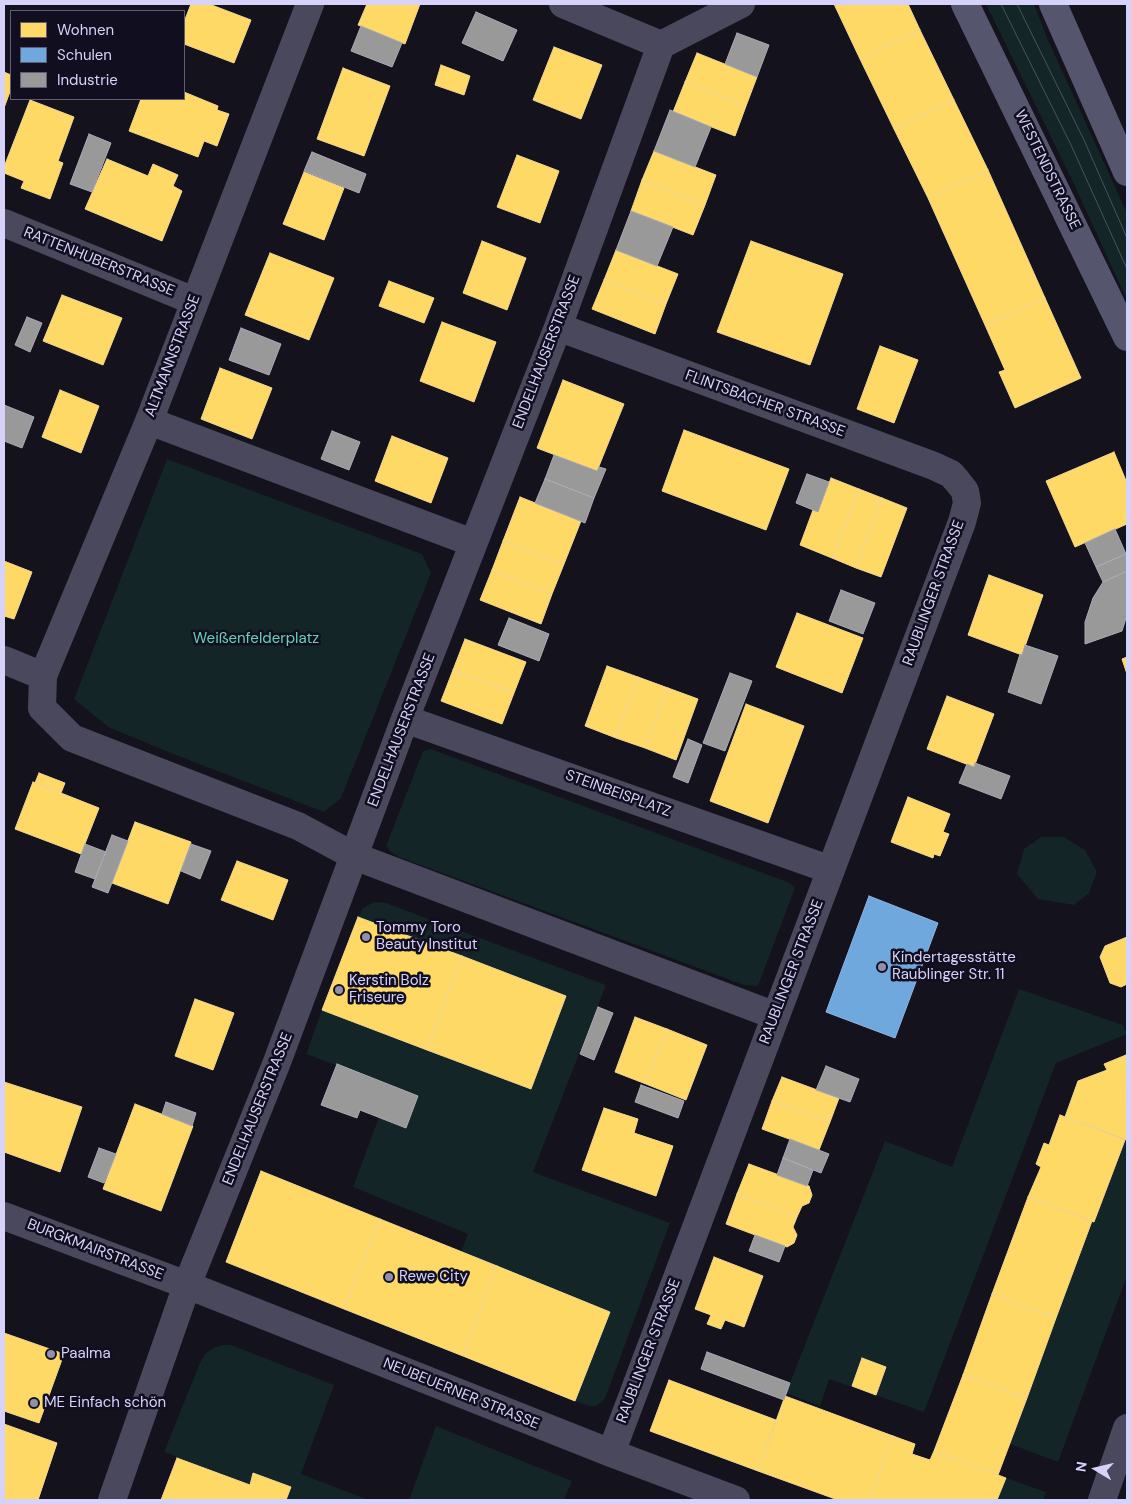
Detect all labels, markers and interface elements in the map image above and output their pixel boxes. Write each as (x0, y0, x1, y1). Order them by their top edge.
legend (10, 10, 185, 100)
text: Wohnen (57, 20, 114, 40)
text: Schulen (57, 45, 112, 65)
text: Industrie (57, 70, 118, 90)
street label: WESTENDSTRASSE (1010, 107, 1084, 233)
street label: RATTENHUBERSTRASSE (21, 223, 177, 301)
street label: ENDELHAUSERSTRASSE (509, 273, 585, 431)
street label: ALTMANNSTRASSE (141, 292, 205, 420)
street label: FLINTSBACHER STRASSE (683, 367, 847, 441)
street label: RAUBLINGER STRASSE (899, 518, 969, 668)
park label: Weißenfelderplatz (193, 630, 319, 648)
street label: ENDELHAUSERSTRASSE (364, 651, 440, 809)
street label: STEINBEISPLATZ (563, 767, 673, 821)
street label: RAUBLINGER STRASSE (756, 897, 828, 1047)
place label: Tommy Toro Beauty Institut (376, 919, 478, 954)
marker: Tommy Toro Beauty Institut (360, 931, 372, 943)
place label: Kindertagesstätte Raublinger Str. 11 (892, 949, 1016, 984)
marker: Kindertagesstätte Raublinger Str. 11 (876, 961, 888, 973)
place label: Kerstin Bolz Friseure (349, 972, 429, 1007)
marker: Kerstin Bolz Friseure (333, 984, 345, 996)
street label: ENDELHAUSERSTRASSE (219, 1030, 297, 1188)
street label: BURGKMAIRSTRASSE (24, 1216, 166, 1284)
place label: Rewe City (399, 1268, 468, 1286)
marker: Rewe City (383, 1271, 395, 1283)
street label: RAUBLINGER STRASSE (613, 1276, 685, 1426)
place label: Paalma (61, 1345, 111, 1363)
marker: Paalma (45, 1348, 57, 1360)
street label: NEUBEUERNER STRASSE (380, 1354, 542, 1434)
place label: ME Einfach schön (44, 1394, 166, 1412)
marker: ME Einfach schön (28, 1397, 40, 1409)
north arrow (1071, 1444, 1121, 1494)
text: N (1071, 1460, 1091, 1473)

